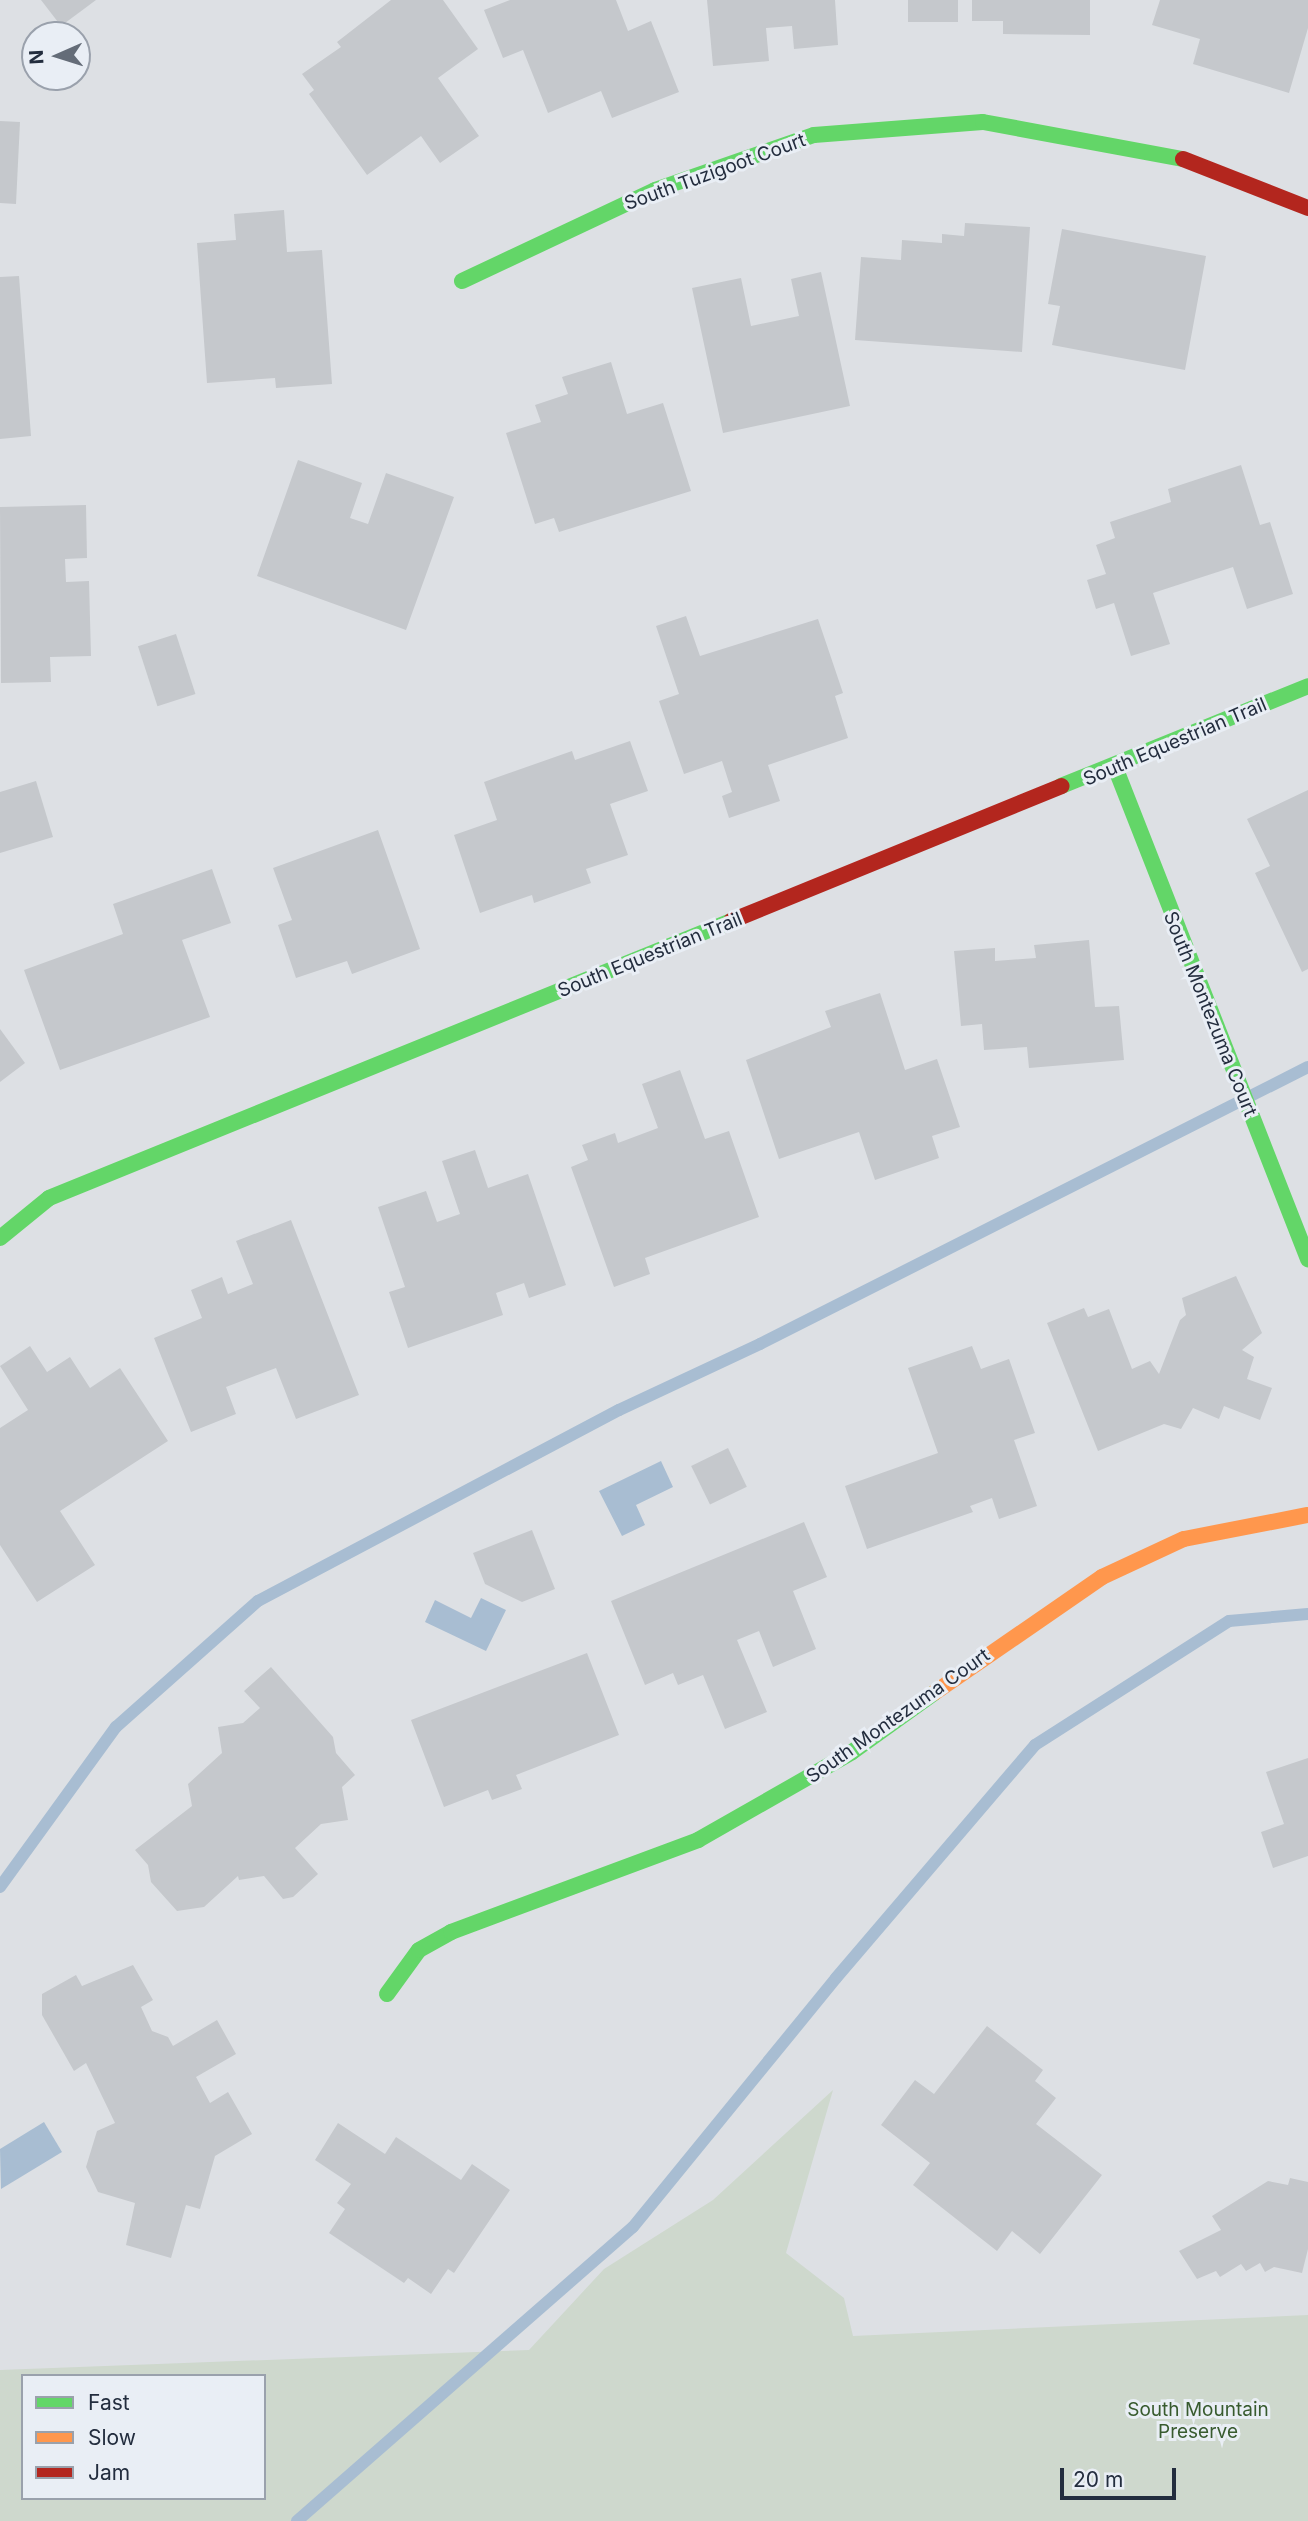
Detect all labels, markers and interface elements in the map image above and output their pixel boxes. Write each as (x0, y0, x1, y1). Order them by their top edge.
north arrow (21, 21, 91, 91)
text: N (25, 49, 48, 65)
street label: South Tuzigoot Court (621, 129, 809, 215)
street label: South Equestrian Trail (1080, 693, 1270, 791)
street label: South Equestrian Trail (555, 908, 745, 1002)
street label: South Montezuma Court (1158, 908, 1262, 1120)
street label: South Montezuma Court (802, 1644, 994, 1788)
legend (21, 2374, 266, 2500)
text: Fast (88, 2390, 130, 2415)
park label: South Mountain Preserve (1127, 2399, 1269, 2443)
text: Slow (88, 2425, 136, 2450)
scale bar (1063, 2454, 1178, 2498)
text: Jam (88, 2460, 130, 2485)
text: 20 m (1073, 2467, 1123, 2492)

